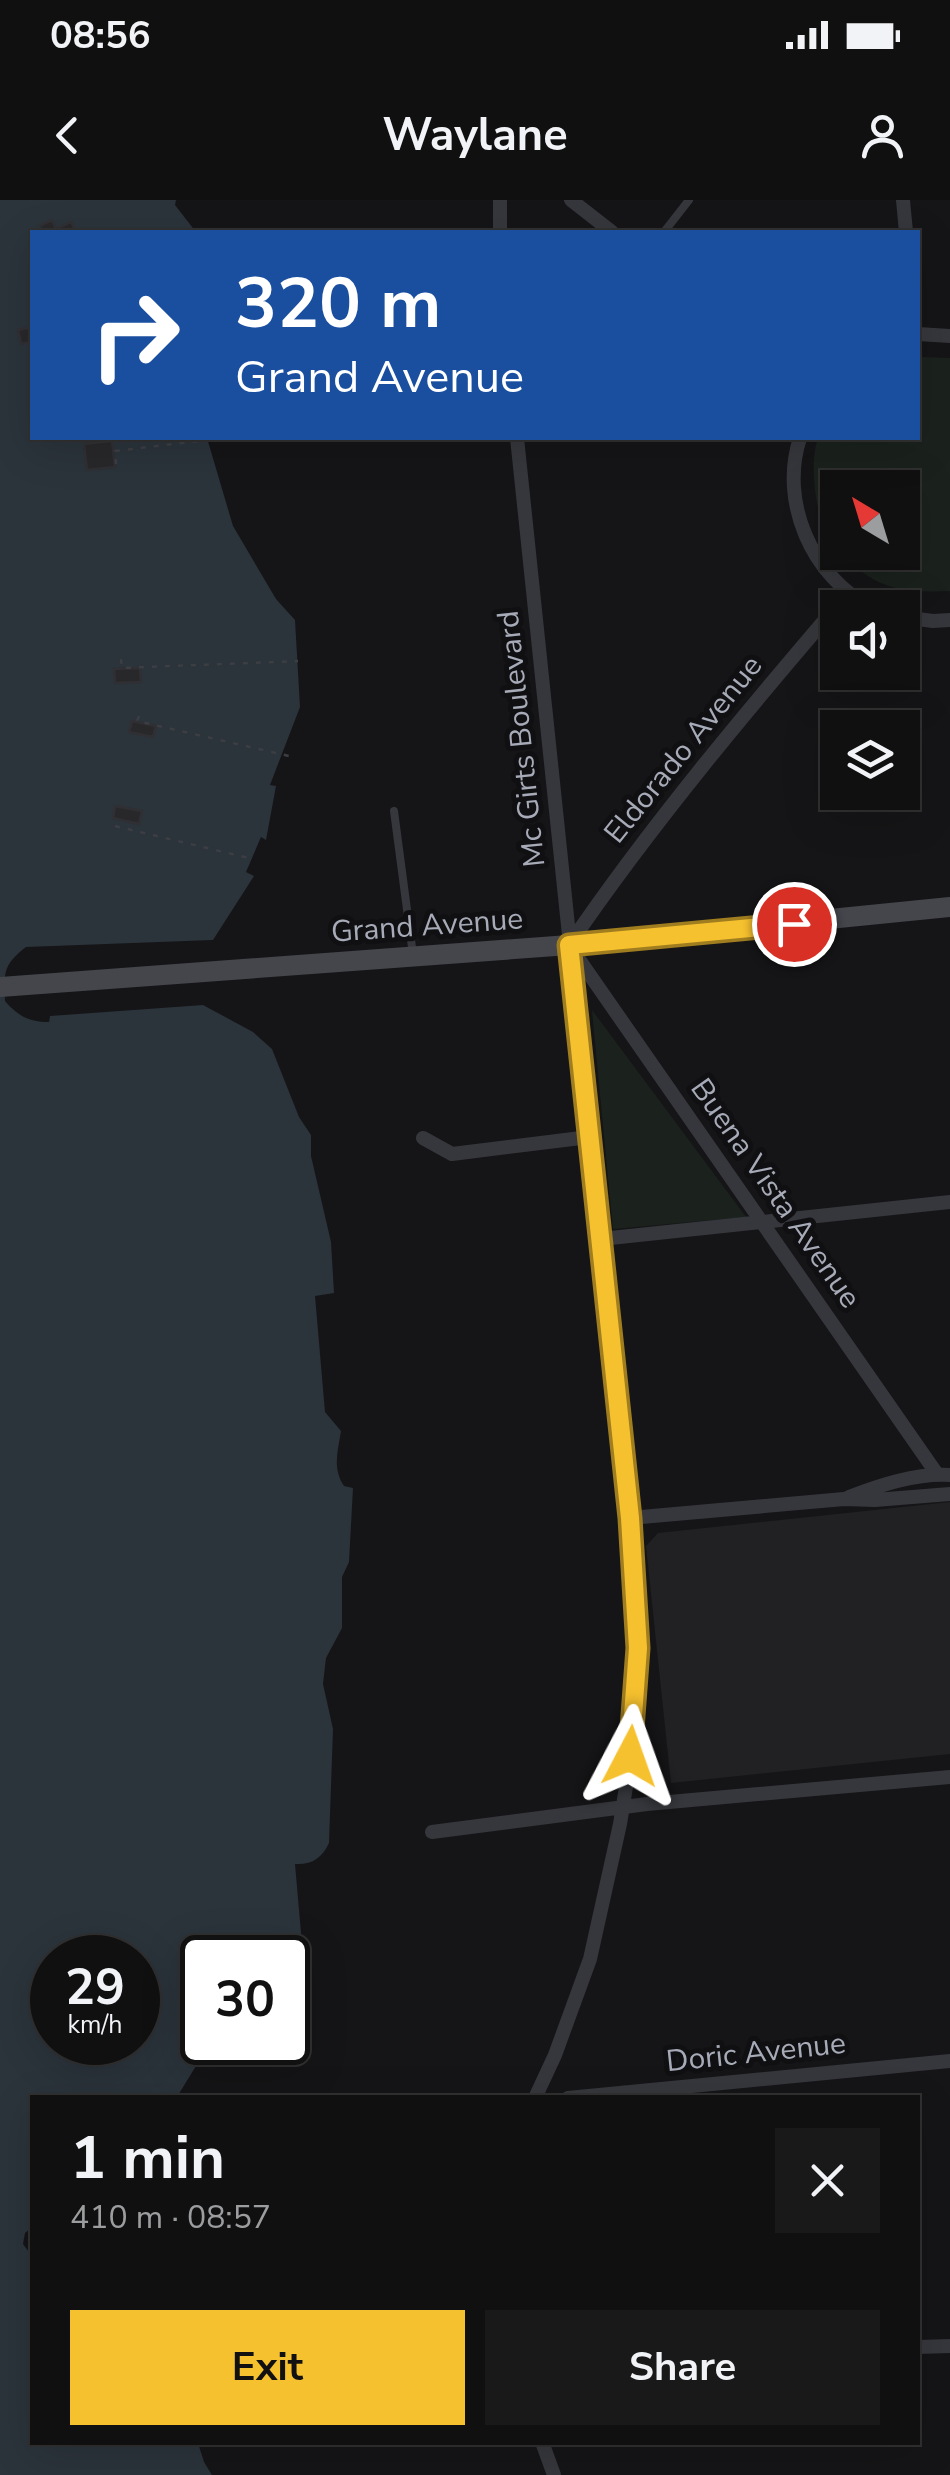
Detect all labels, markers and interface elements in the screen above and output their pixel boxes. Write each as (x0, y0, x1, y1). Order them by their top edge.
text: 08:56 (50, 10, 151, 61)
text: Waylane (382, 105, 568, 166)
icon: back (40, 108, 95, 163)
icon: person (855, 108, 910, 163)
text: 320 m (235, 256, 441, 352)
icon: right (70, 270, 200, 400)
text: Grand Avenue (235, 347, 524, 408)
north arrow (820, 470, 920, 570)
map controls (820, 470, 920, 810)
button: sound (820, 590, 920, 690)
street label: Mc Girts Boulevard (488, 609, 555, 869)
street label: Eldorado Avenue (595, 647, 772, 852)
button: layers (820, 710, 920, 810)
pin (752, 882, 837, 967)
icon: arrive (767, 897, 822, 952)
street label: Grand Avenue (330, 898, 525, 953)
street label: Buena Vista Avenue (681, 1070, 870, 1316)
position arrow (578, 1704, 682, 1808)
speed limit sign: 30 (180, 1935, 310, 2065)
text: 29 (65, 1953, 125, 2022)
text: km/h (67, 2008, 123, 2042)
street label: Doric Avenue (664, 2023, 848, 2082)
text: 1 min (70, 2117, 225, 2199)
button: close (775, 2128, 880, 2233)
text: 410 m · 08:57 (70, 2196, 271, 2239)
button: Exit (70, 2310, 465, 2425)
button: Share (485, 2310, 880, 2425)

